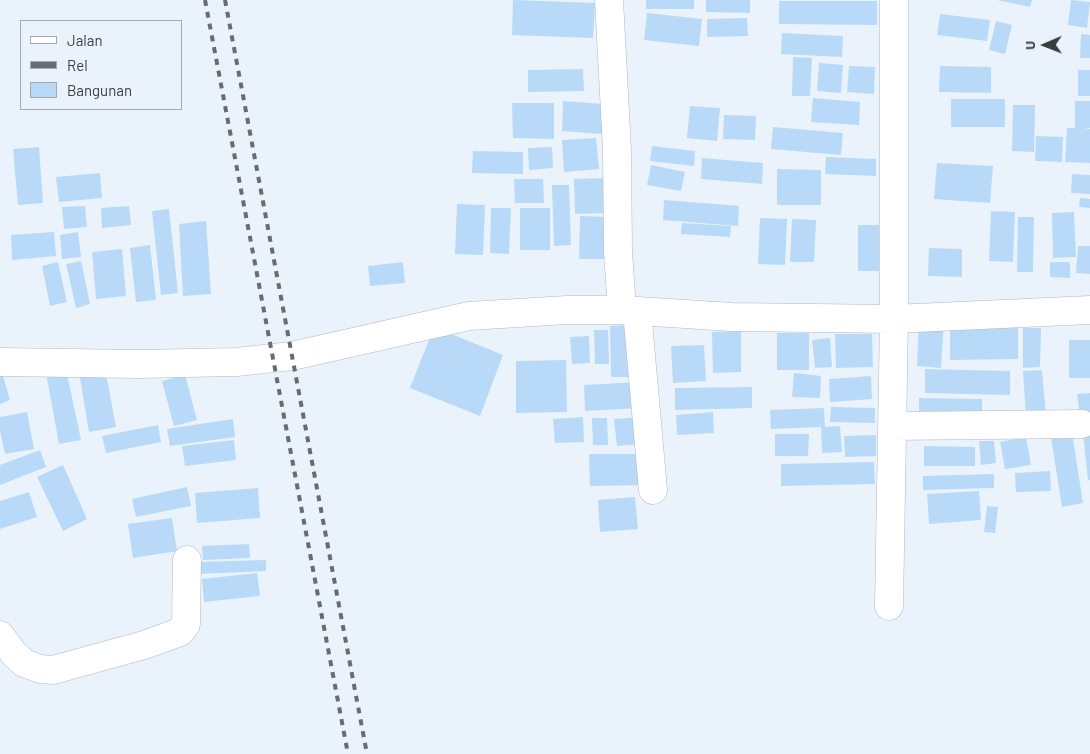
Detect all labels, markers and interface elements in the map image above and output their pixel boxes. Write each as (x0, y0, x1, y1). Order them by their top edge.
legend (20, 20, 182, 110)
north arrow (1020, 20, 1070, 70)
text: Jalan (67, 31, 103, 49)
text: U (1021, 41, 1038, 50)
text: Rel (67, 56, 88, 74)
text: Bangunan (67, 81, 132, 99)

